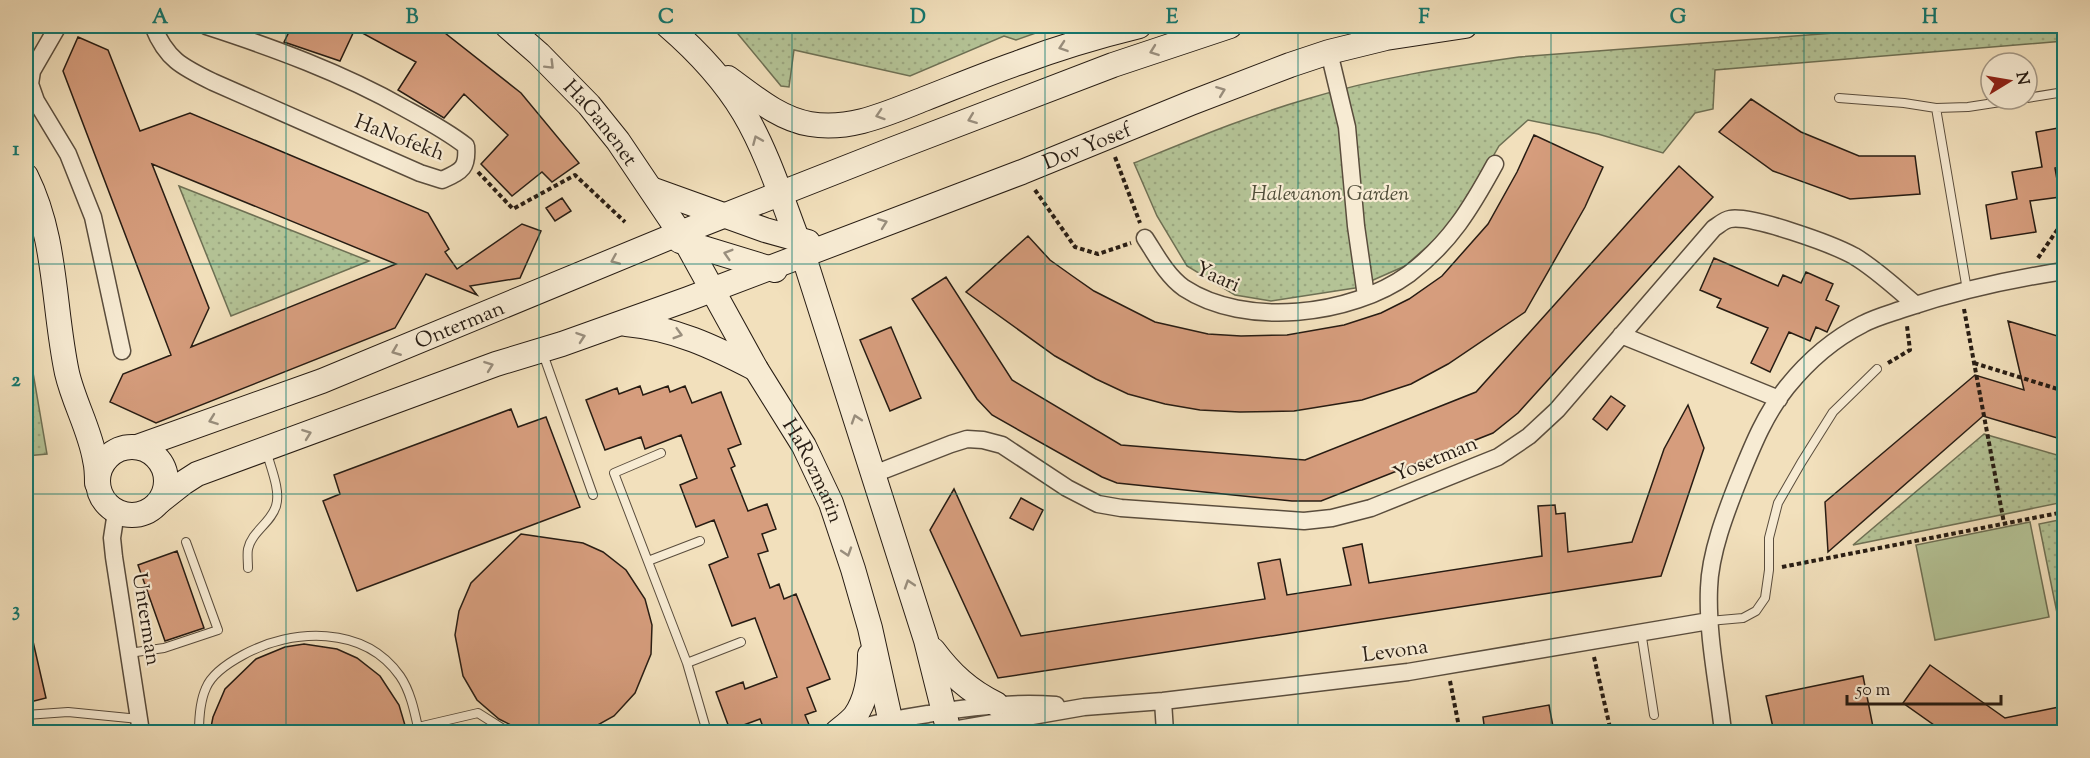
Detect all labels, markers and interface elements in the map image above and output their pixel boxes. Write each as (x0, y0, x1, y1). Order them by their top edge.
text: A (152, 4, 169, 33)
text: B (406, 4, 419, 33)
text: C (658, 4, 674, 33)
text: D (910, 4, 926, 33)
text: E (1166, 4, 1179, 33)
text: F (1418, 4, 1430, 33)
text: G (1670, 4, 1687, 33)
text: H (1922, 4, 1938, 33)
one-way arrow (1058, 40, 1069, 53)
one-way arrow (1149, 43, 1160, 56)
north arrow (1979, 51, 2039, 111)
one-way arrow (542, 58, 553, 69)
text: N (2009, 70, 2034, 87)
street label: HaGanenet (555, 74, 644, 173)
one-way arrow (1215, 86, 1226, 99)
street label: HaNofekh (350, 108, 449, 170)
one-way arrow (875, 108, 886, 120)
one-way arrow (967, 112, 978, 124)
street label: Dov Yosef (1039, 115, 1138, 179)
one-way arrow (752, 135, 764, 146)
text: 1 (13, 136, 20, 165)
park label: Halevanon Garden (1251, 180, 1409, 210)
one-way arrow (878, 218, 888, 231)
one-way arrow (723, 249, 734, 261)
one-way arrow (610, 253, 621, 265)
street label: Yaari (1190, 255, 1245, 301)
street label: Onterman (411, 294, 509, 358)
one-way arrow (672, 327, 683, 339)
one-way arrow (575, 332, 586, 345)
one-way arrow (391, 344, 402, 356)
one-way arrow (484, 361, 494, 374)
text: 2 (11, 367, 21, 396)
one-way arrow (209, 413, 219, 426)
street label: HaRozmarin (774, 413, 850, 527)
one-way arrow (851, 414, 863, 425)
one-way arrow (300, 429, 311, 441)
street label: Yosetman (1389, 429, 1483, 490)
one-way arrow (840, 546, 852, 557)
street label: Unterman (123, 571, 167, 668)
one-way arrow (903, 579, 916, 590)
text: 3 (12, 597, 20, 626)
street label: Levona (1360, 632, 1430, 671)
scale bar (1847, 668, 2002, 706)
text: 50 m (1855, 678, 1891, 704)

